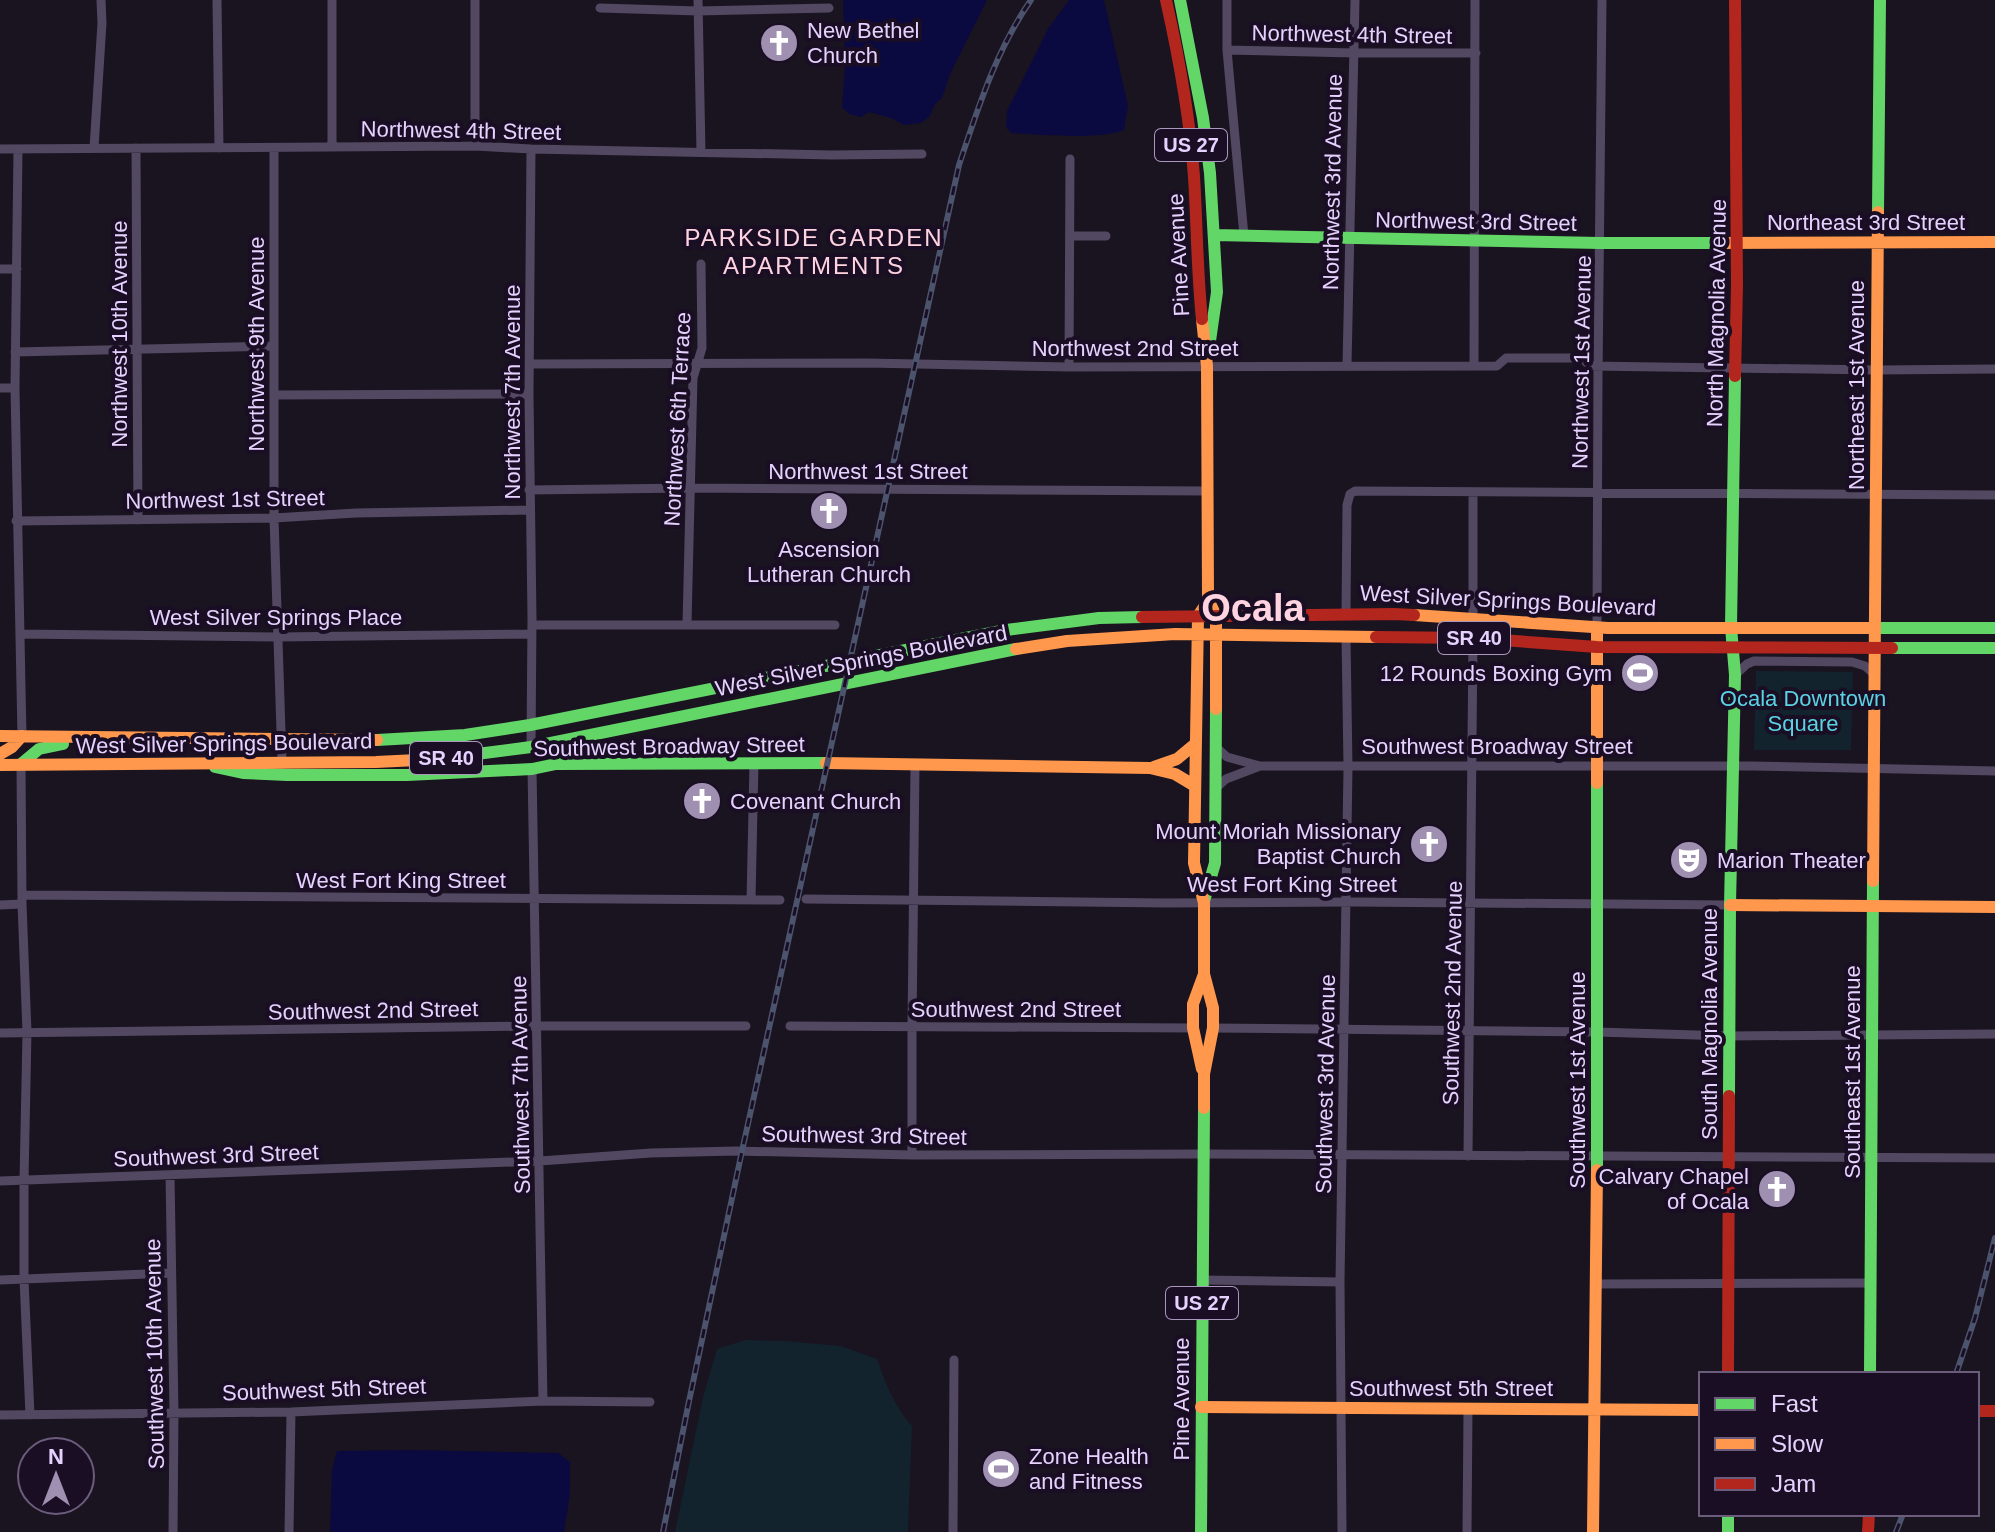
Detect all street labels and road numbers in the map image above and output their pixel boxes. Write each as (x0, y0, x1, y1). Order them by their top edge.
street label: Northwest 4th Street (1252, 20, 1452, 49)
street label: Northwest 3rd Avenue (1318, 74, 1347, 290)
street label: Northwest 4th Street (361, 116, 561, 145)
road number: US 27 (1155, 129, 1227, 161)
street label: Pine Avenue (1163, 193, 1194, 317)
street label: North Magnolia Avenue (1702, 199, 1731, 427)
street label: Northwest 3rd Street (1375, 207, 1577, 236)
street label: Northeast 3rd Street (1767, 210, 1965, 235)
street label: Northwest 10th Avenue (107, 220, 132, 448)
street label: Northwest 9th Avenue (244, 237, 269, 451)
street label: Northwest 1st Avenue (1567, 255, 1596, 469)
street label: Northeast 1st Avenue (1844, 280, 1869, 490)
street label: Northwest 7th Avenue (500, 285, 525, 499)
street label: Northwest 6th Terrace (659, 311, 696, 527)
street label: Northwest 2nd Street (1032, 336, 1238, 361)
street label: Northwest 1st Street (768, 459, 968, 484)
street label: Northwest 1st Street (125, 485, 325, 514)
street label: West Silver Springs Boulevard (1359, 580, 1657, 621)
street label: West Silver Springs Place (150, 605, 402, 630)
street label: West Silver Springs Boulevard (713, 620, 1009, 701)
road number: SR 40 (1438, 622, 1510, 654)
street label: West Silver Springs Boulevard (75, 728, 373, 759)
street label: Southwest Broadway Street (533, 732, 805, 761)
street label: Southwest Broadway Street (1361, 734, 1633, 759)
road number: SR 40 (410, 742, 482, 774)
street label: West Fort King Street (296, 868, 506, 893)
street label: West Fort King Street (1187, 872, 1397, 897)
street label: Southwest 2nd Avenue (1438, 880, 1467, 1106)
street label: South Magnolia Avenue (1697, 908, 1722, 1140)
street label: Southeast 1st Avenue (1840, 965, 1865, 1179)
street label: Southwest 1st Avenue (1565, 971, 1590, 1189)
street label: Southwest 3rd Avenue (1311, 974, 1340, 1194)
street label: Southwest 7th Avenue (506, 976, 535, 1194)
street label: Southwest 2nd Street (268, 996, 478, 1025)
street label: Southwest 2nd Street (911, 997, 1121, 1022)
street label: Southwest 3rd Street (761, 1121, 967, 1150)
street label: Southwest 3rd Street (113, 1139, 319, 1172)
street label: Southwest 10th Avenue (140, 1238, 169, 1470)
road number: US 27 (1166, 1287, 1238, 1319)
street label: Pine Avenue (1169, 1337, 1194, 1461)
street label: Southwest 5th Street (222, 1373, 427, 1406)
street label: Southwest 5th Street (1349, 1376, 1553, 1401)

